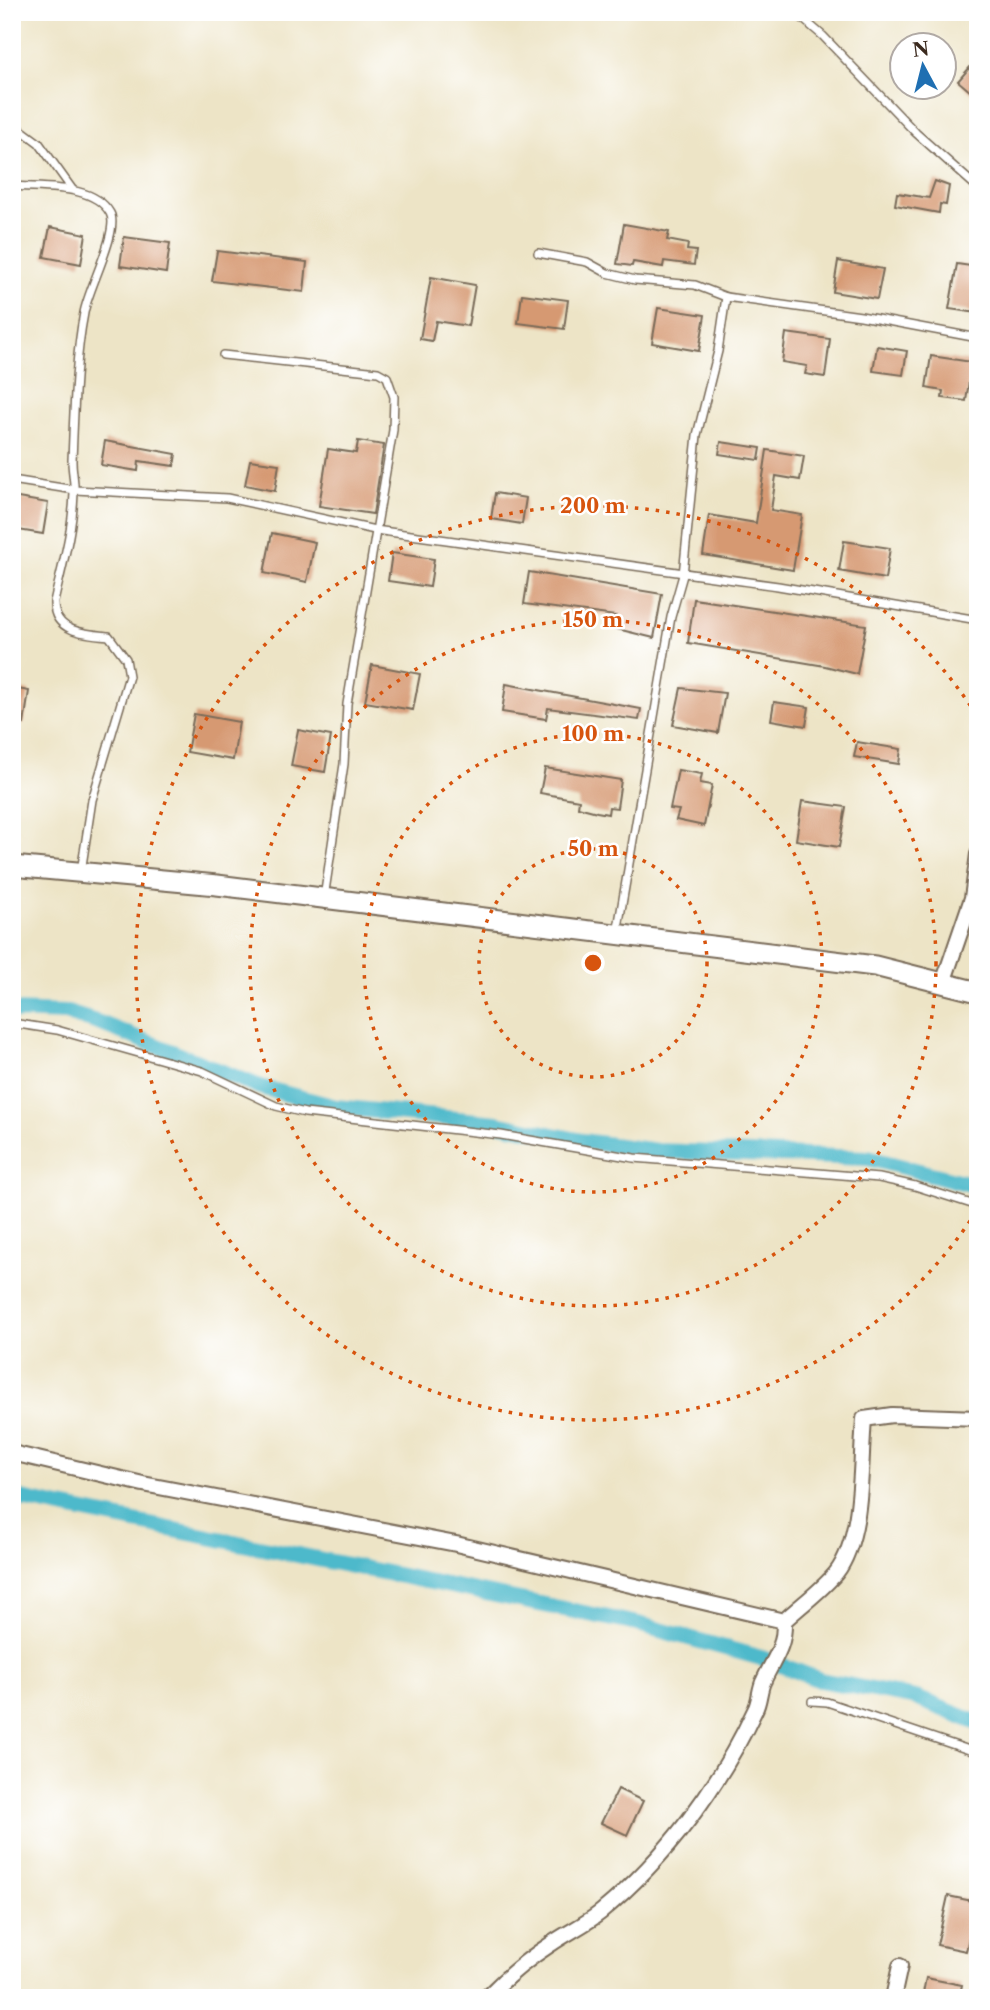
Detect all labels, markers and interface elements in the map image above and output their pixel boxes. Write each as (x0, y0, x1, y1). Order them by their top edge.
north arrow (888, 32, 958, 102)
text: N (911, 37, 931, 62)
text: 200 m (560, 493, 626, 518)
text: 150 m (563, 607, 623, 632)
text: 100 m (562, 721, 624, 746)
text: 50 m (567, 836, 619, 861)
centre of rings (581, 951, 605, 975)

